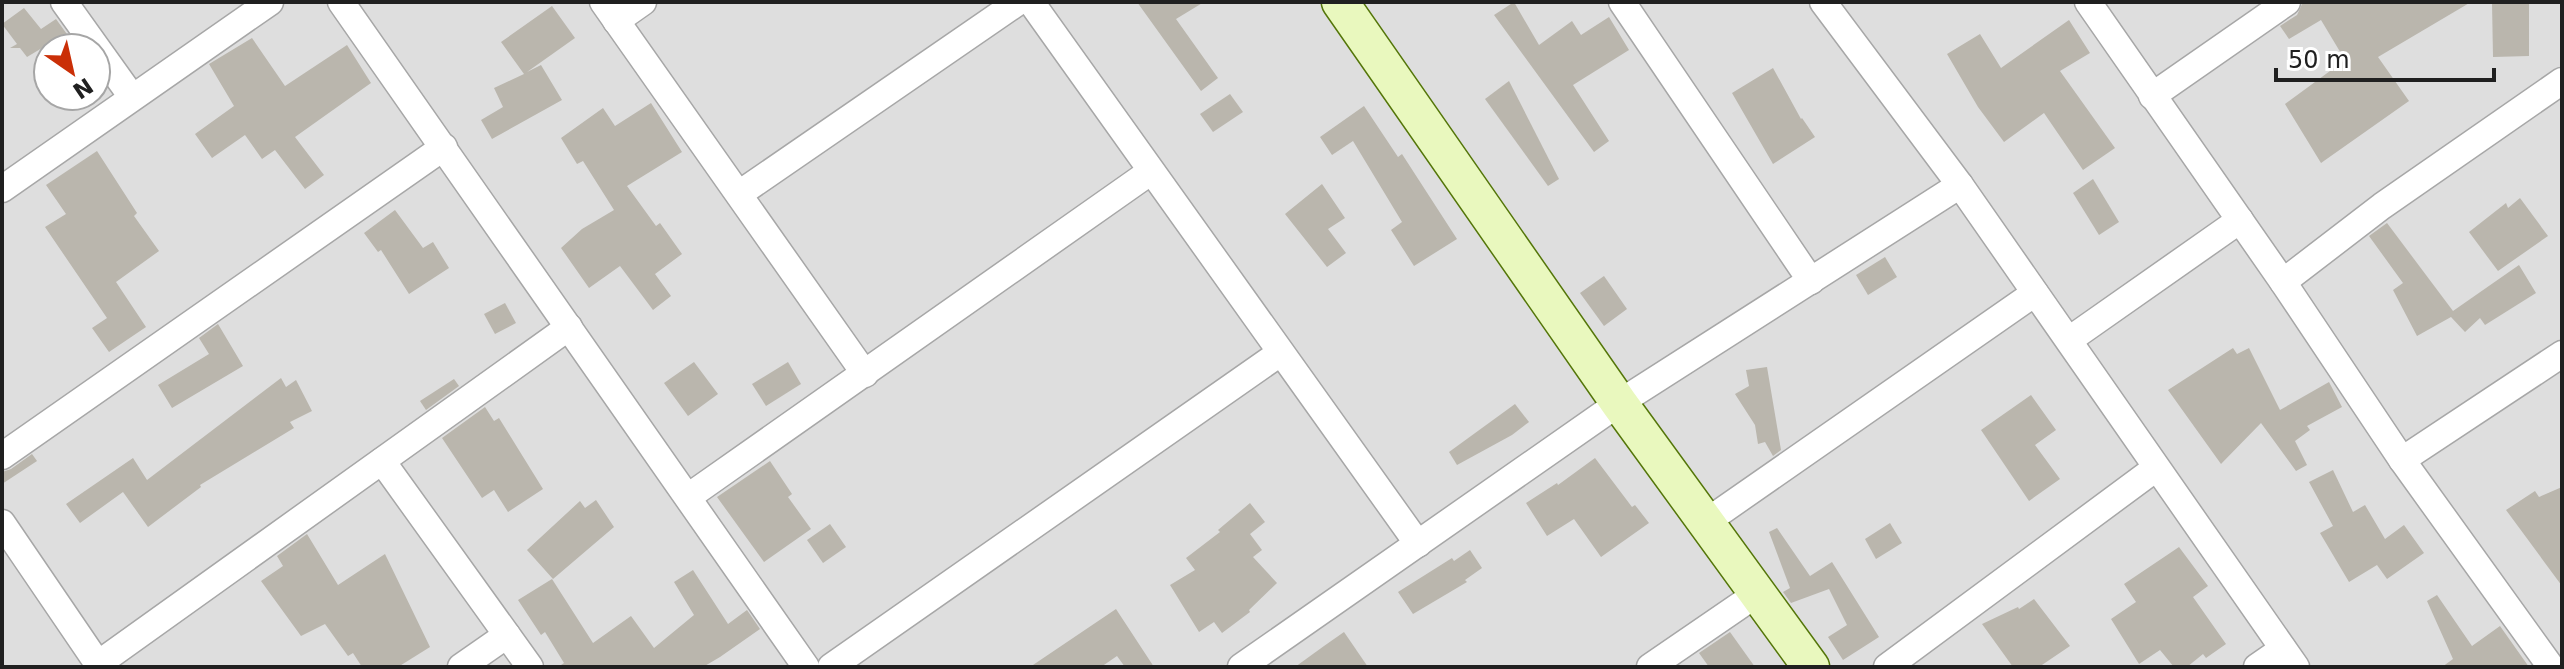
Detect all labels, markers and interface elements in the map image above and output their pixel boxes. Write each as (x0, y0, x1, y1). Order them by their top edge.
north arrow (32, 32, 112, 112)
scale bar (2276, 32, 2494, 82)
text: 50 m (2288, 46, 2350, 74)
text: N (68, 73, 98, 104)

